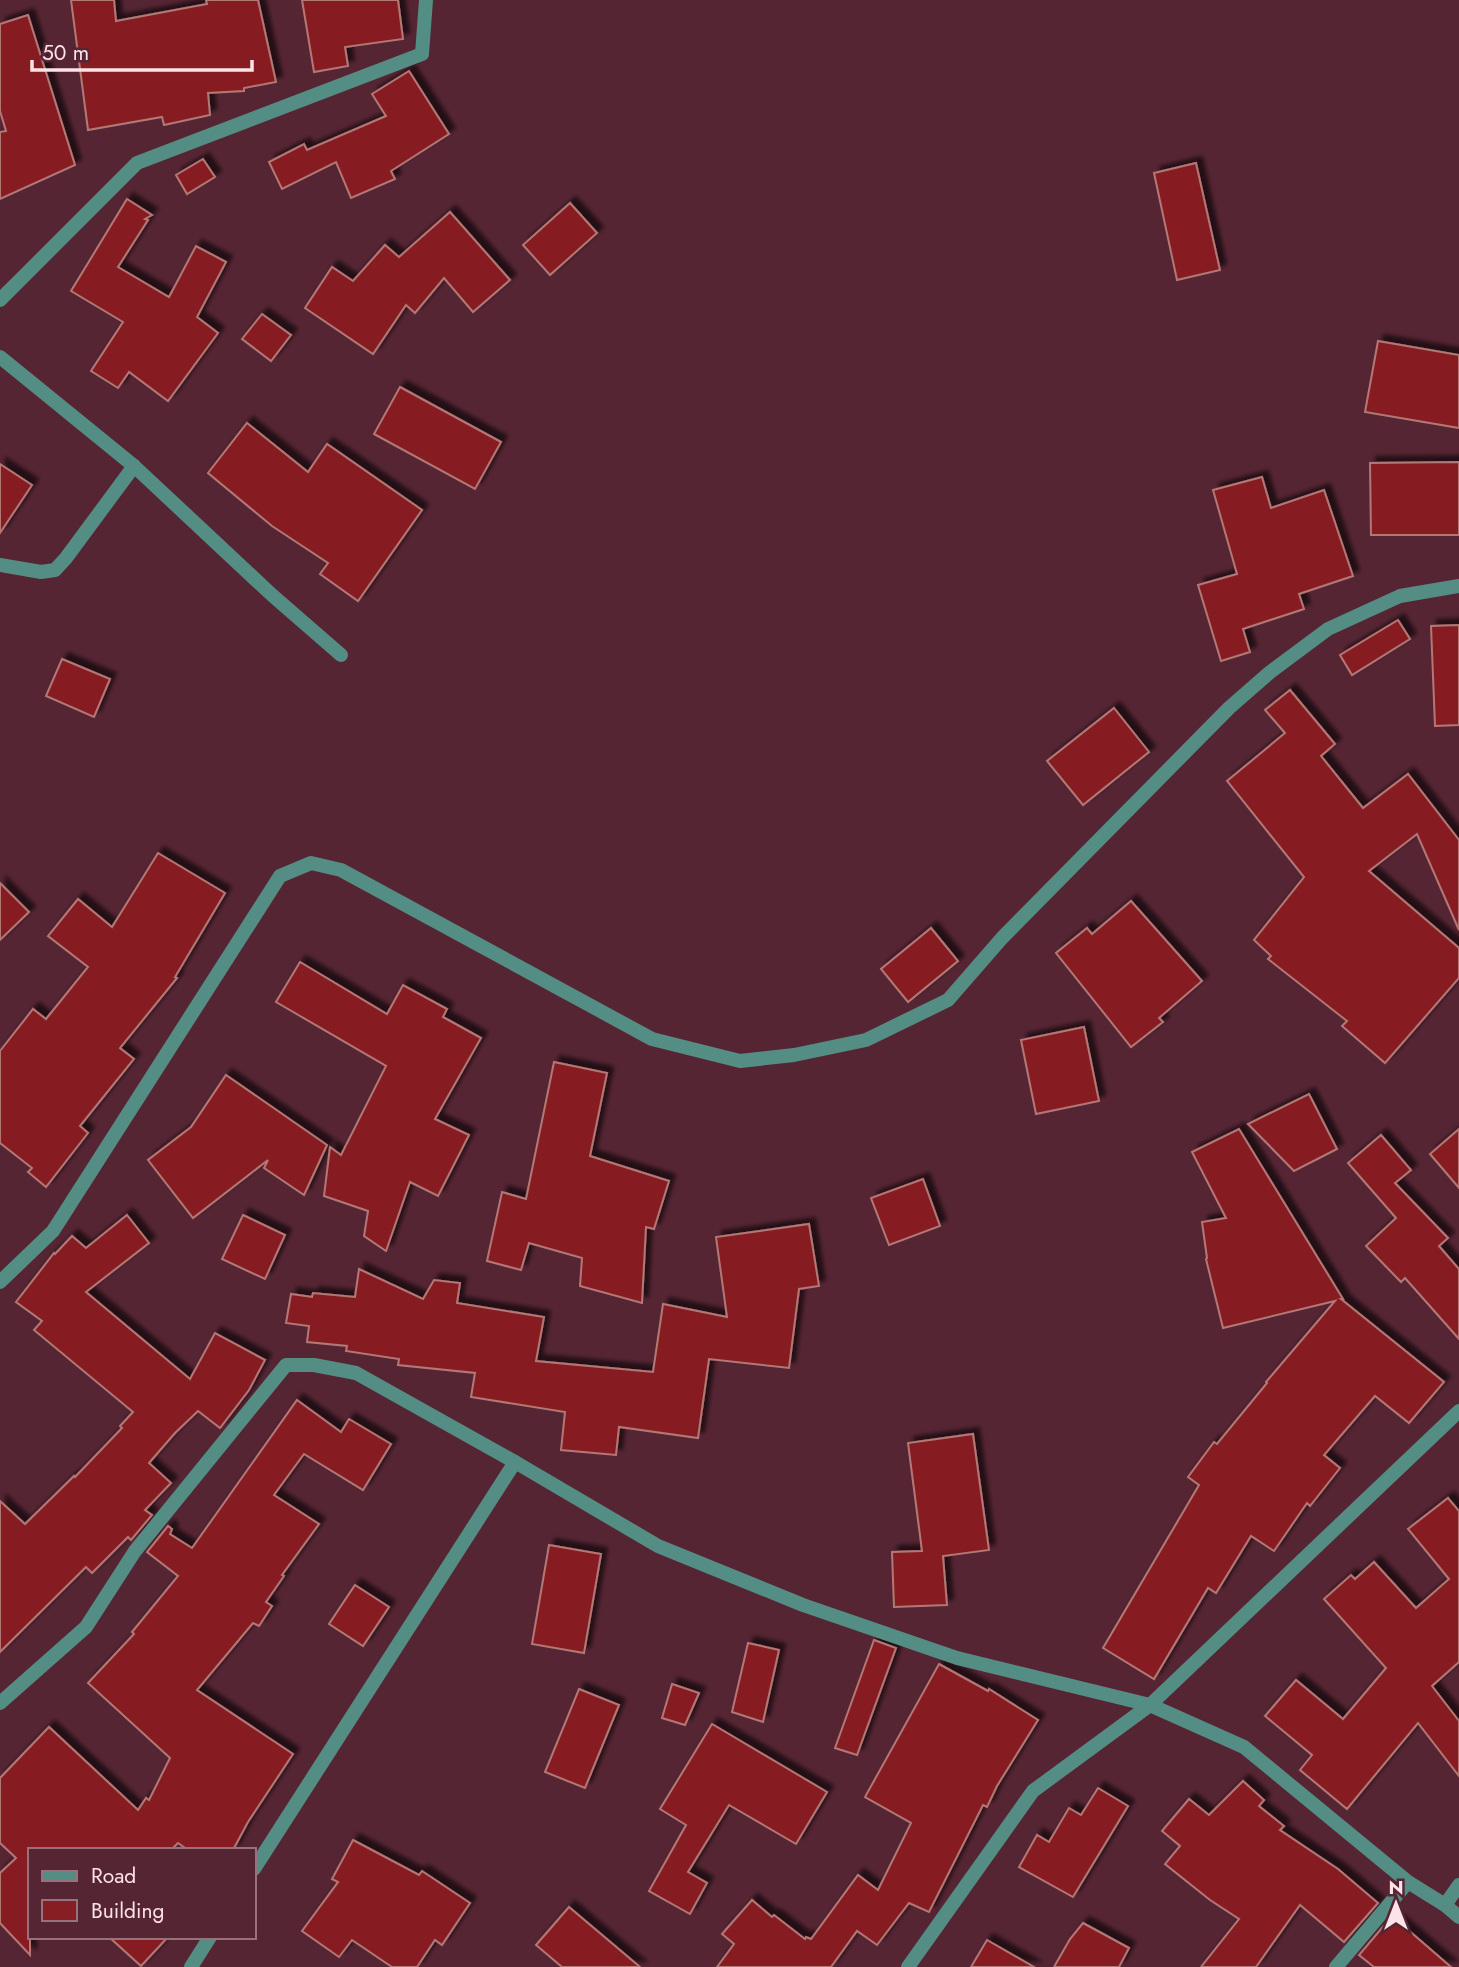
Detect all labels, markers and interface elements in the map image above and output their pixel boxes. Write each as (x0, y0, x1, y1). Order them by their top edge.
scale bar (32, 28, 252, 72)
text: 50 m (42, 38, 89, 68)
legend (28, 1848, 256, 1939)
text: Road (91, 1861, 136, 1891)
north arrow (1361, 1869, 1431, 1939)
text: N (1388, 1874, 1404, 1901)
text: Building (91, 1896, 164, 1926)

